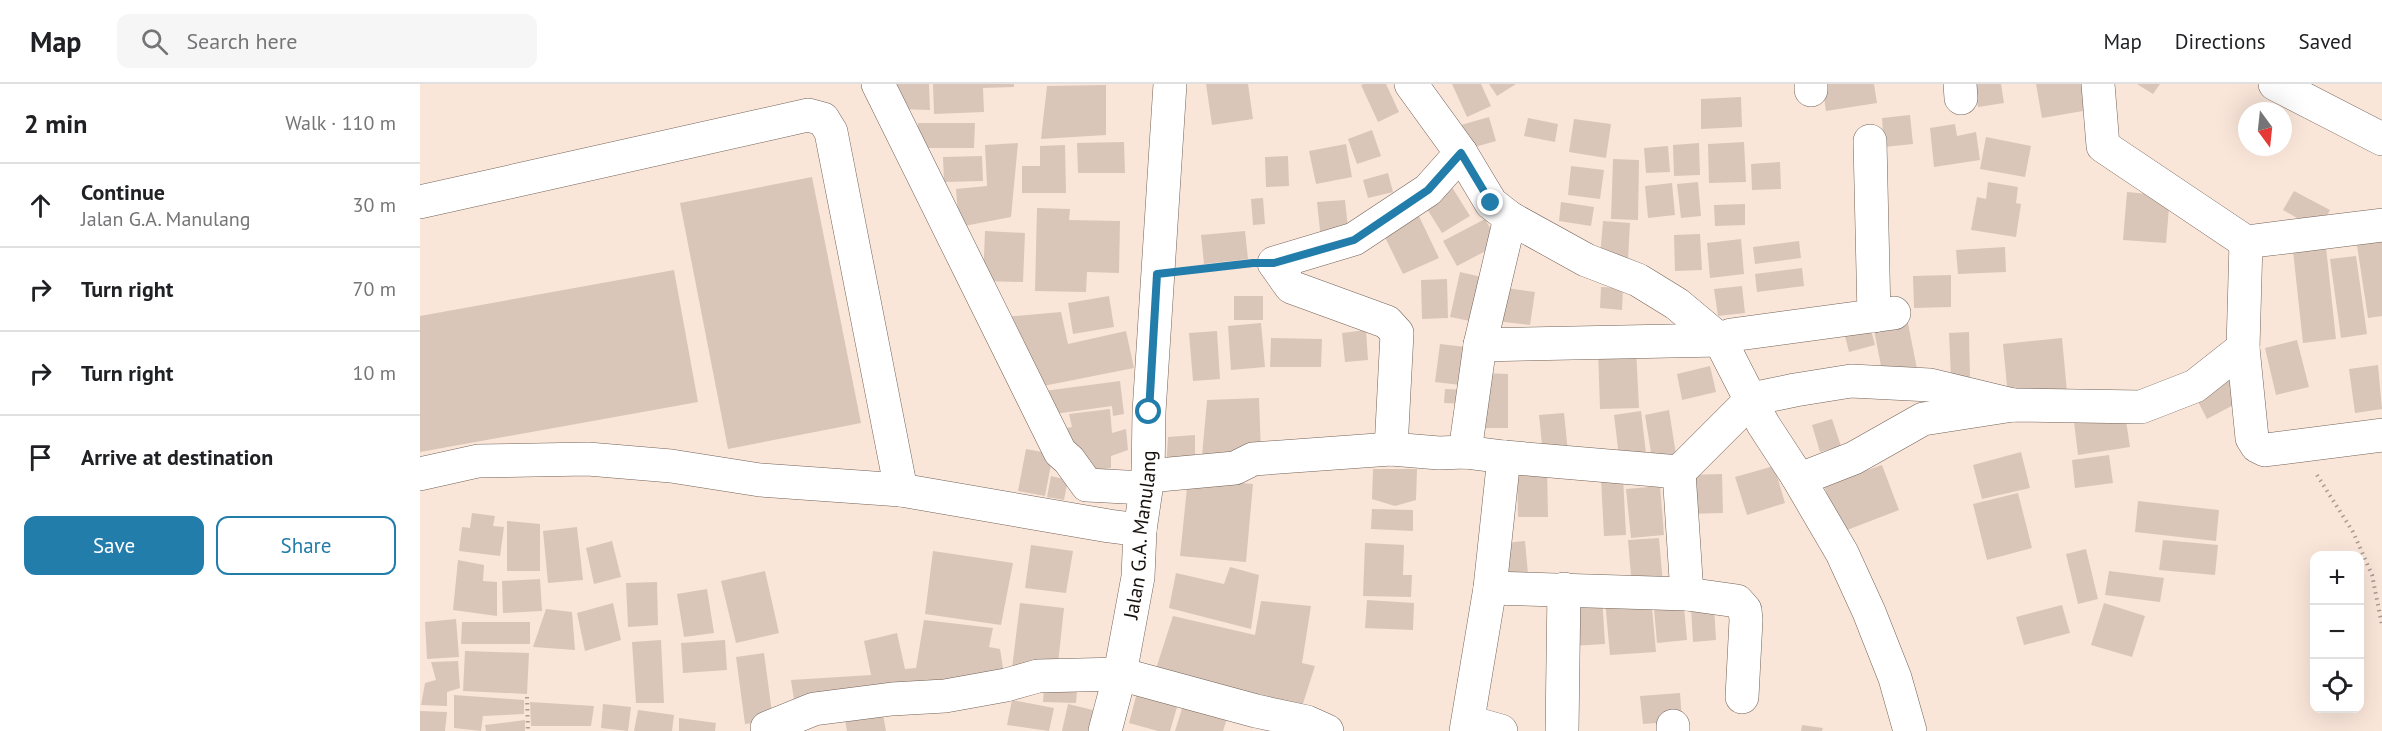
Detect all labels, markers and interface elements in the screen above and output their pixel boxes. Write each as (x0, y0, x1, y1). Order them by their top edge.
search box (117, 14, 537, 68)
text: Map (30, 23, 81, 60)
icon: search (138, 25, 171, 58)
text: Search here (186, 27, 297, 55)
text: Map (2103, 28, 2142, 55)
text: Directions (2175, 28, 2266, 55)
text: Saved (2299, 28, 2352, 55)
north arrow (2238, 102, 2292, 156)
text: 2 min (24, 107, 87, 140)
text: Walk · 110 m (285, 110, 396, 136)
text: Continue (81, 178, 165, 206)
icon: ahead (24, 189, 57, 222)
route end (1477, 189, 1503, 215)
text: 30 m (353, 192, 396, 218)
text: Jalan G.A. Manulang (81, 206, 251, 232)
icon: right (24, 273, 57, 306)
text: Turn right (81, 275, 173, 303)
text: 70 m (353, 276, 396, 302)
icon: right (24, 357, 57, 390)
text: Turn right (81, 359, 173, 387)
text: 10 m (353, 360, 396, 386)
route start (1135, 398, 1161, 424)
icon: arrive (24, 441, 57, 474)
text: Arrive at destination (81, 443, 273, 471)
street label: Jalan G.A. Manulang (1117, 450, 1161, 622)
button: Save (24, 516, 204, 575)
button: Share (216, 516, 396, 575)
map controls (2310, 551, 2364, 713)
button: + (2310, 551, 2364, 605)
button: − (2310, 605, 2364, 659)
button: locate (2310, 659, 2364, 713)

